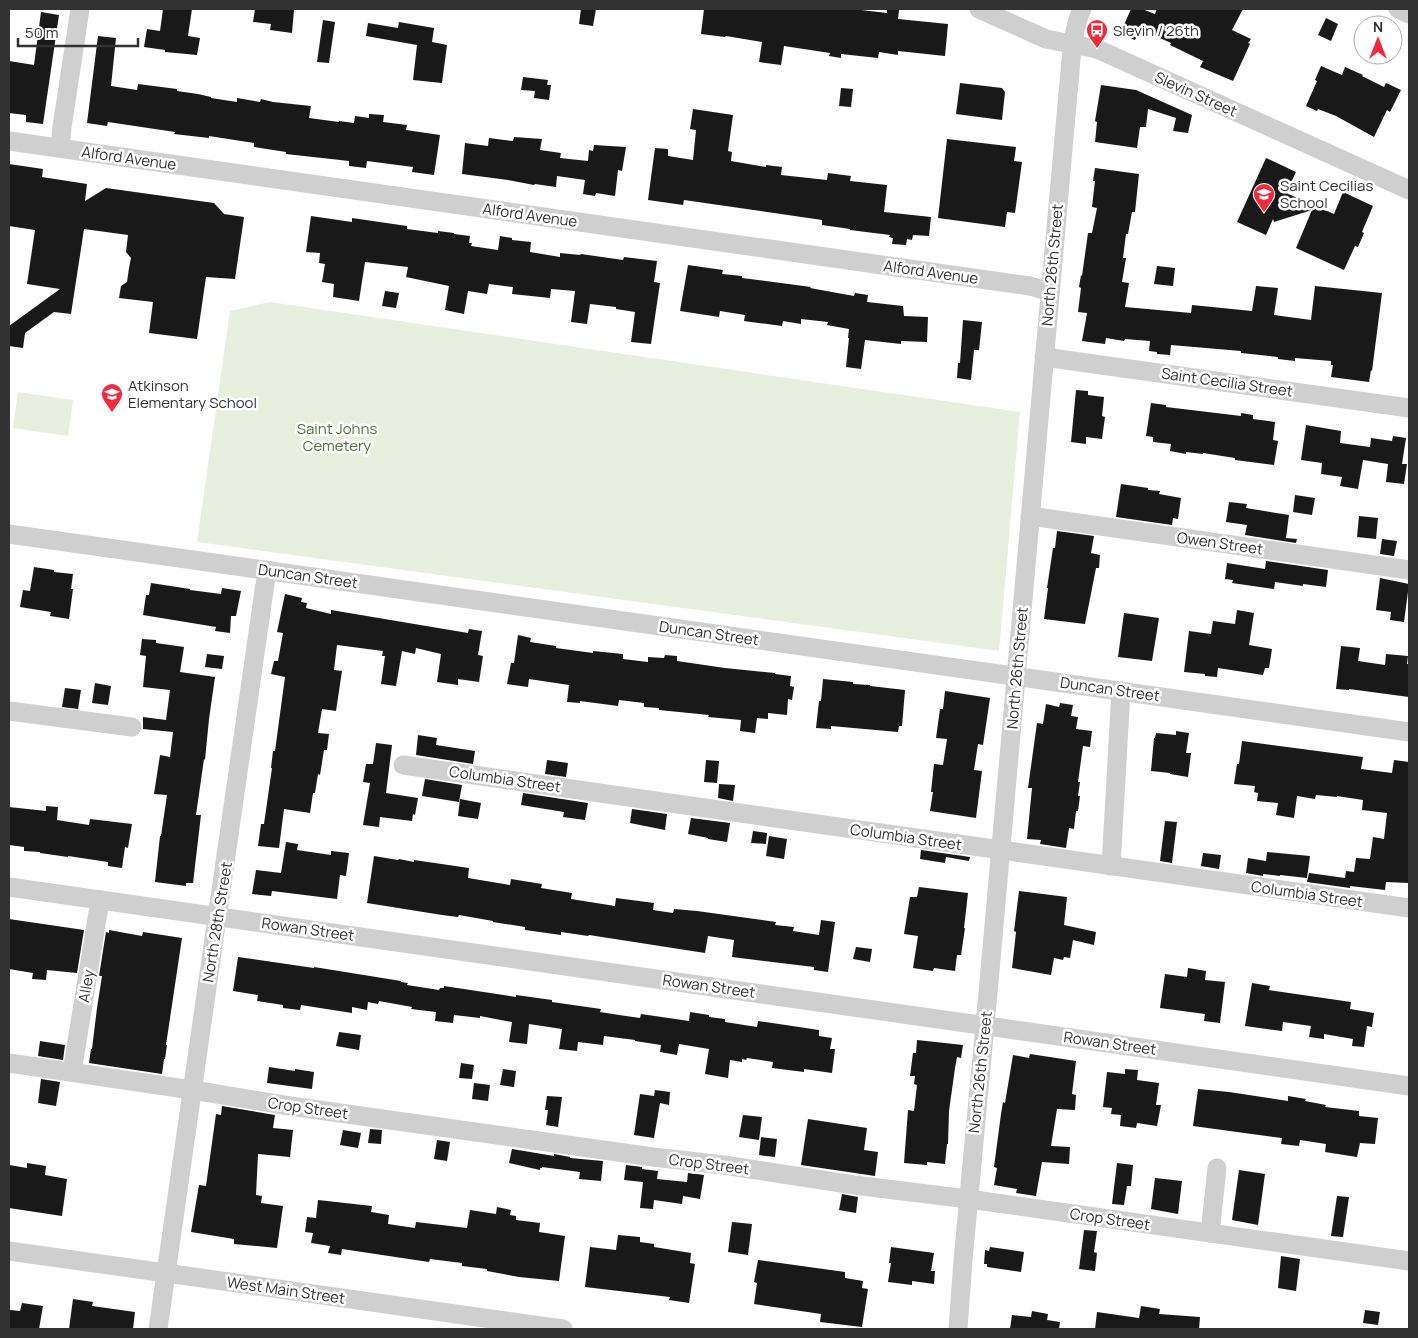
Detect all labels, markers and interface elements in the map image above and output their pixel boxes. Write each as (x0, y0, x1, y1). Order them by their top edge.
scale bar (18, 15, 138, 47)
north arrow (1353, 15, 1403, 65)
text: N (1373, 17, 1383, 36)
bus stop icon: Slevin / 26th (1085, 18, 1109, 49)
place label: Slevin / 26th (1113, 20, 1199, 41)
text: 50 m (25, 22, 59, 43)
street label: Slevin Street (1151, 66, 1241, 122)
street label: Alford Avenue (80, 141, 178, 175)
place label: Saint Cecilias School (1280, 175, 1373, 213)
school or university icon: Saint Cecilias School (1252, 182, 1276, 213)
street label: Alford Avenue (481, 198, 579, 232)
street label: North 26th Street (1036, 203, 1068, 327)
street label: Alford Avenue (882, 255, 980, 289)
street label: Saint Cecilia Street (1160, 362, 1294, 402)
place label: Atkinson Elementary School (128, 375, 257, 413)
school or university icon: Atkinson Elementary School (100, 382, 124, 413)
park label: Saint Johns Cemetery (297, 418, 377, 456)
street label: Owen Street (1176, 527, 1264, 559)
street label: Duncan Street (257, 559, 359, 593)
street label: North 26th Street (1001, 606, 1033, 730)
street label: Duncan Street (658, 616, 760, 650)
street label: Duncan Street (1059, 672, 1161, 706)
street label: Columbia Street (448, 761, 562, 797)
street label: Columbia Street (849, 819, 963, 855)
street label: North 28th Street (197, 860, 237, 984)
street label: Columbia Street (1250, 876, 1364, 912)
street label: Rowan Street (260, 912, 356, 946)
street label: Alley (73, 968, 99, 1004)
street label: Rowan Street (661, 969, 757, 1003)
street label: North 26th Street (963, 1010, 997, 1134)
street label: Rowan Street (1062, 1026, 1158, 1060)
street label: Crop Street (267, 1092, 349, 1124)
street label: Crop Street (668, 1149, 750, 1179)
street label: Crop Street (1069, 1203, 1151, 1235)
street label: West Main Street (226, 1271, 346, 1309)

